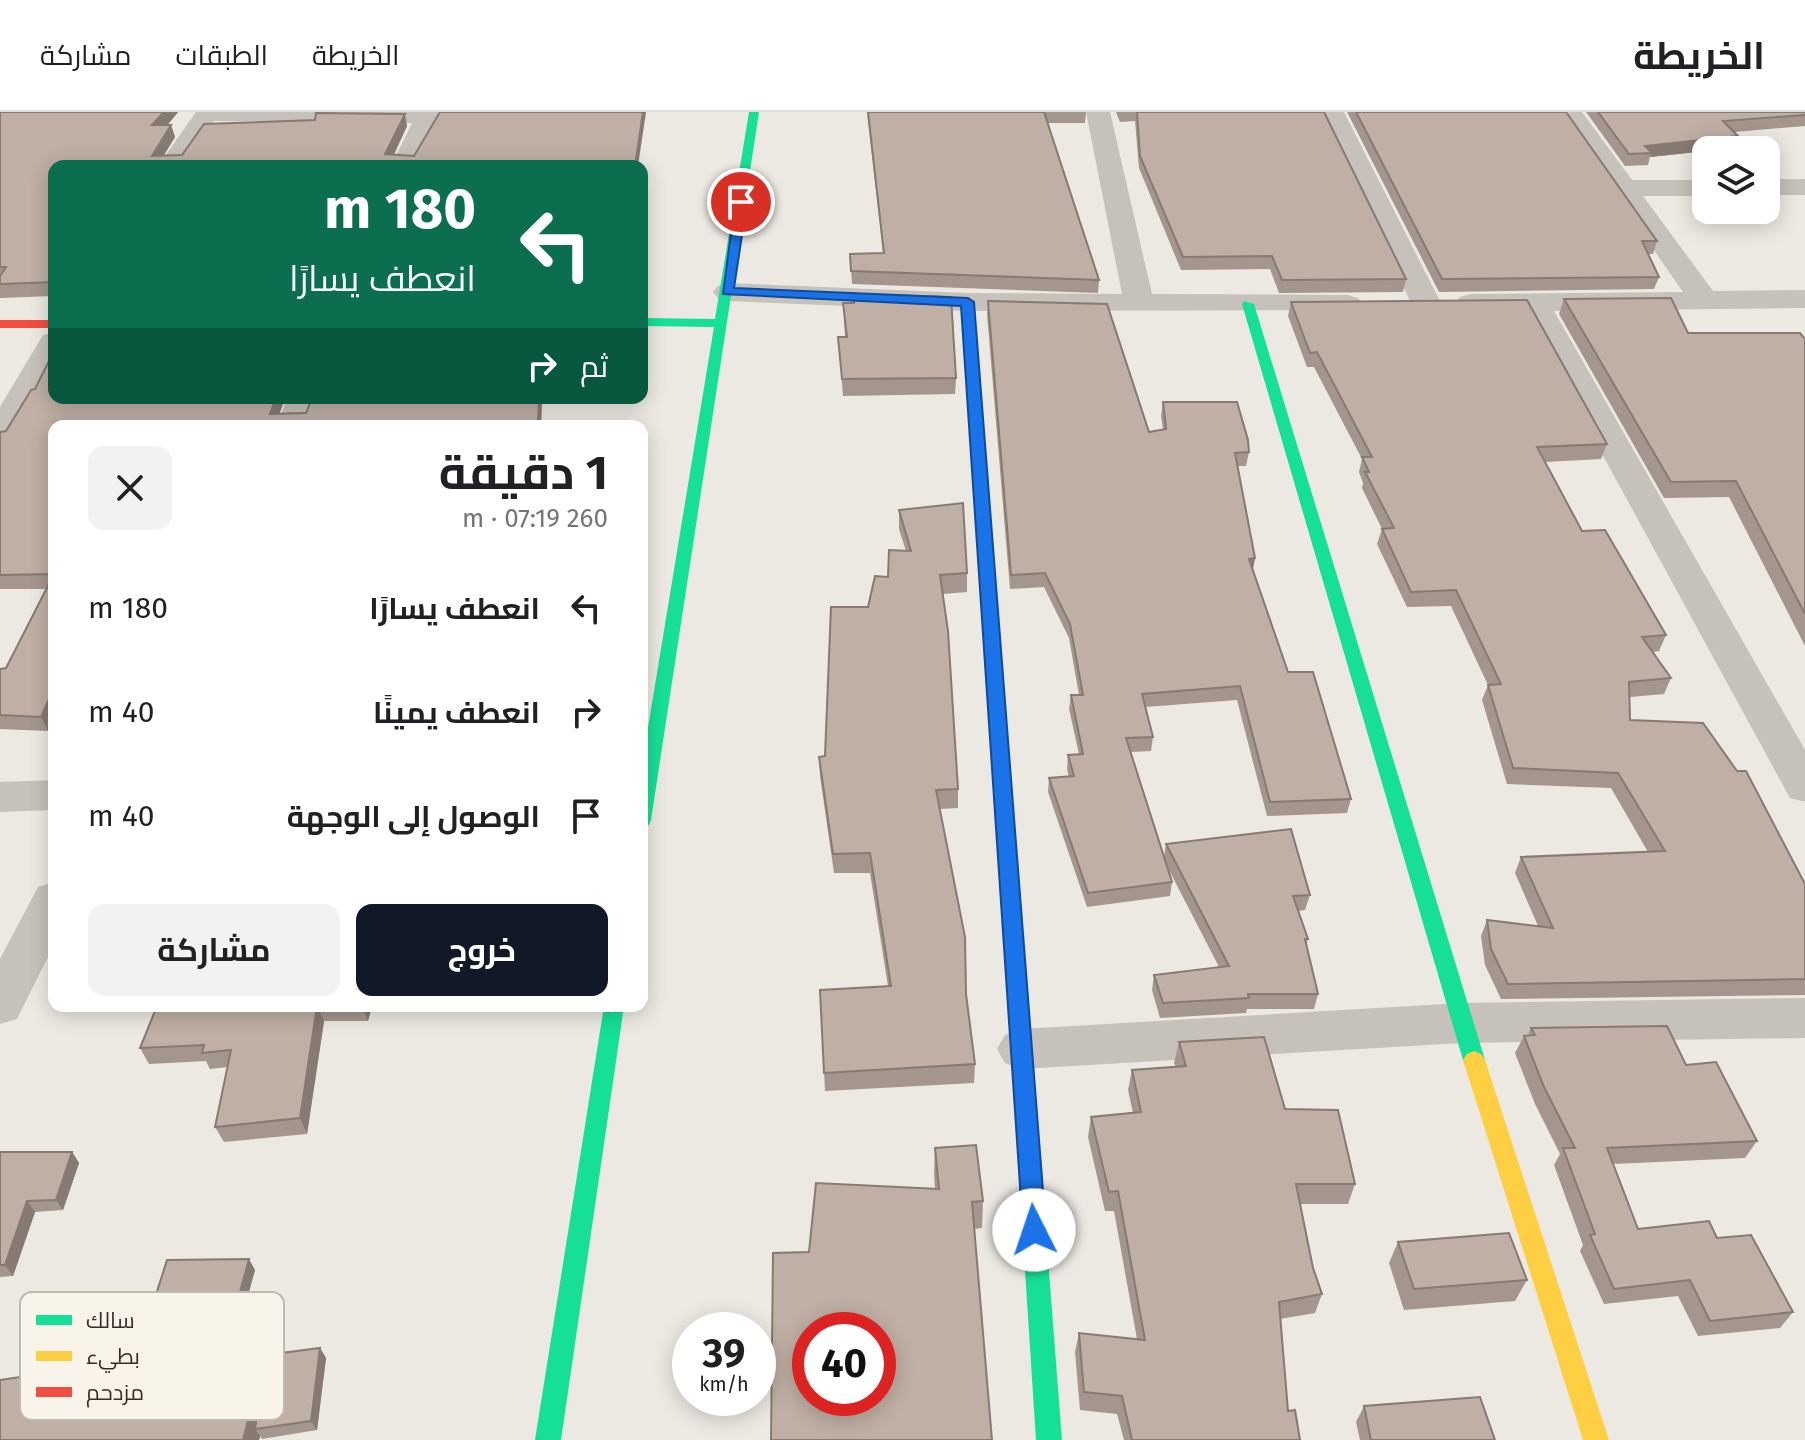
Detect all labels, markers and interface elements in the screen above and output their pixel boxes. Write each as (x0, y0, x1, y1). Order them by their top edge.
text: الخريطة (1633, 33, 1765, 79)
text: مشاركة (40, 39, 131, 72)
text: الطبقات (175, 39, 268, 72)
text: الخريطة (312, 39, 399, 72)
map controls (1692, 136, 1780, 224)
button: layers (1692, 136, 1780, 224)
pin (707, 168, 775, 236)
text: 180 m (324, 176, 476, 243)
icon: arrive (719, 180, 763, 224)
icon: left (504, 192, 608, 296)
text: انعطف يسارًا (289, 257, 476, 301)
icon: right (520, 344, 564, 388)
text: ثم (580, 349, 608, 385)
text: 1 دقيقة (439, 444, 608, 502)
button: close (88, 446, 172, 530)
text: 260 m · 07:19 (462, 503, 608, 534)
icon: left (564, 586, 608, 630)
text: 180 m (88, 590, 168, 626)
text: انعطف يسارًا (369, 591, 540, 627)
icon: right (564, 690, 608, 734)
text: 40 m (88, 694, 154, 730)
text: انعطف يمينًا (373, 695, 540, 731)
icon: arrive (564, 794, 608, 838)
text: 40 m (88, 798, 154, 834)
text: الوصول إلى الوجهة (287, 799, 540, 835)
button: مشاركة (88, 904, 340, 996)
button: خروج (356, 904, 608, 996)
position arrow (992, 1188, 1076, 1272)
legend (20, 1292, 284, 1420)
text: سالك (86, 1307, 135, 1334)
speed limit sign: 40 (792, 1312, 896, 1416)
text: 39 (703, 1330, 745, 1378)
text: بطيء (86, 1343, 140, 1373)
text: km/h (699, 1372, 749, 1396)
text: مزدحم (86, 1379, 144, 1408)

